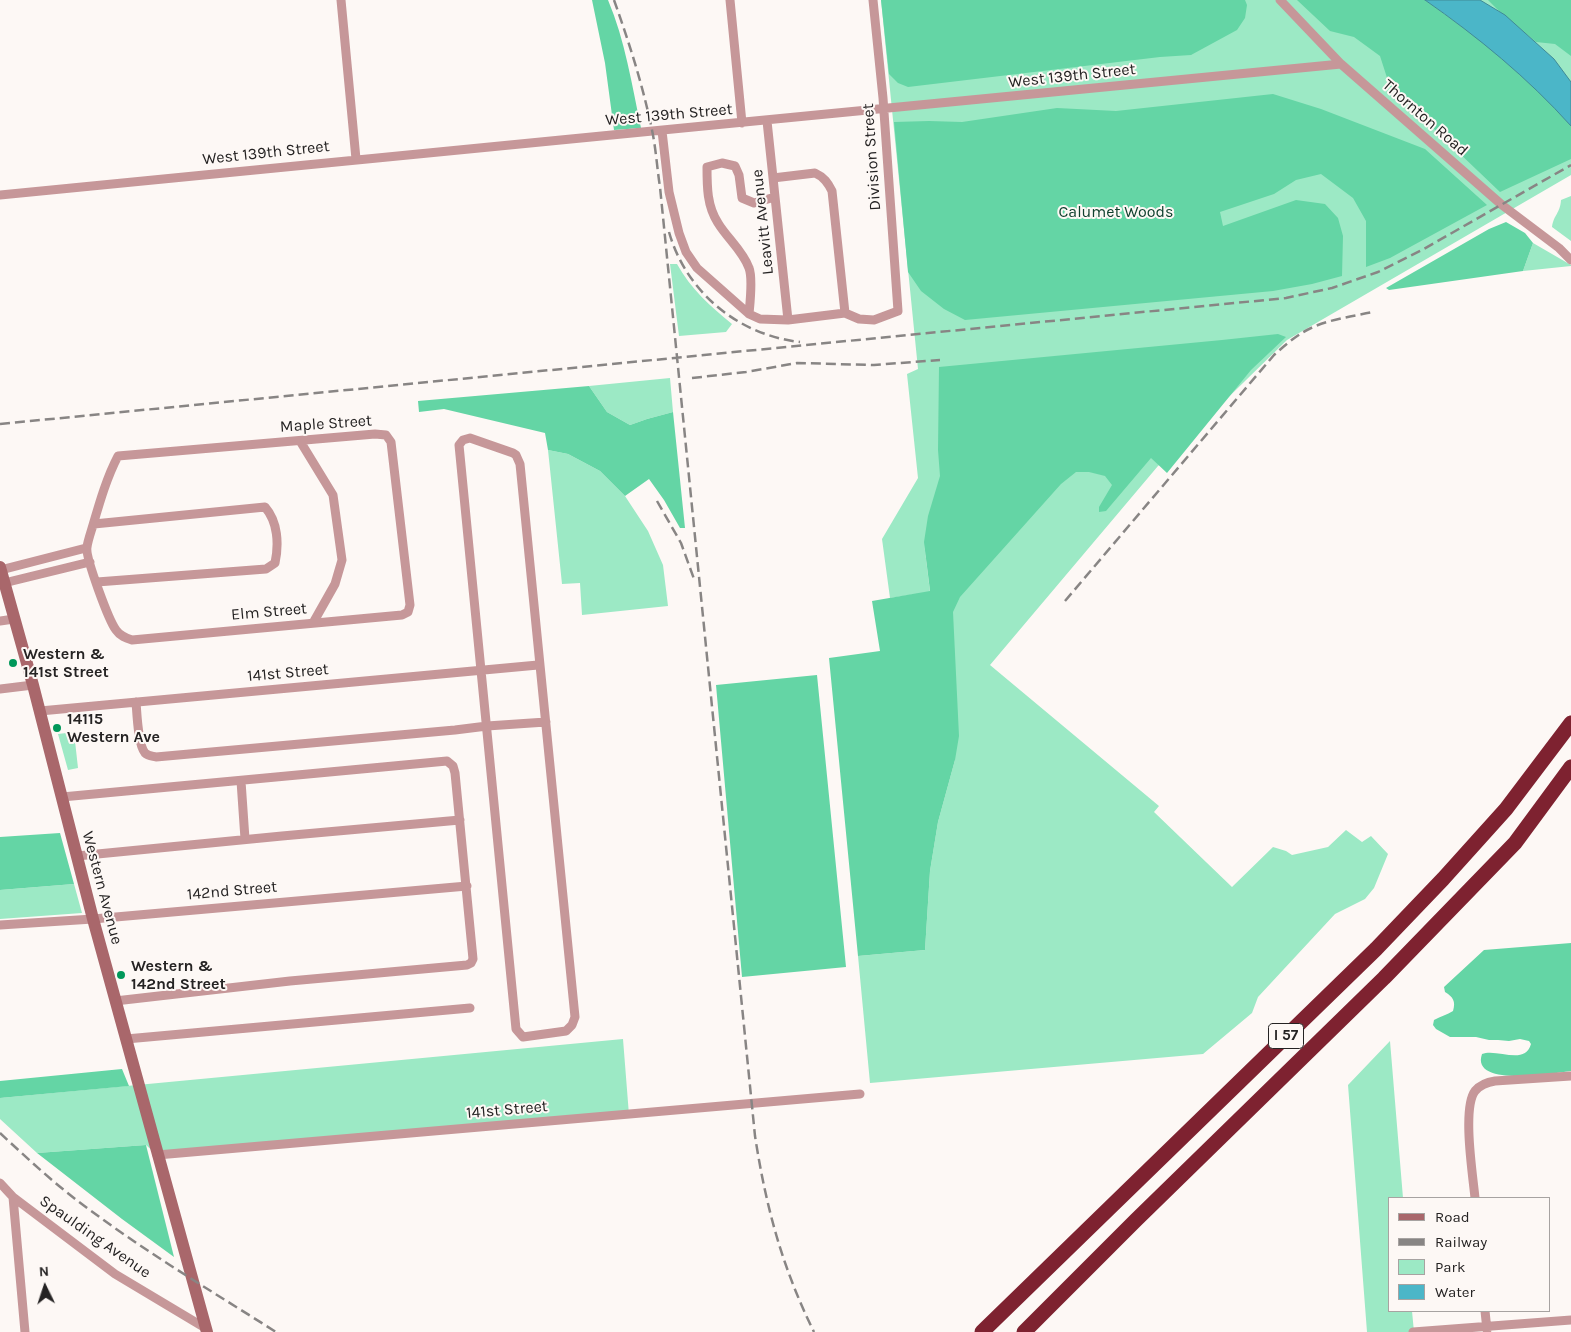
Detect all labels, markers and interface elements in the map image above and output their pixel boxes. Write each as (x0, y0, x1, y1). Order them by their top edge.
street label: West 139th Street (1008, 60, 1136, 92)
street label: Thornton Road (1378, 76, 1472, 160)
street label: West 139th Street (605, 100, 733, 130)
street label: Division Street (859, 103, 885, 211)
street label: West 139th Street (202, 137, 330, 169)
street label: Leavitt Avenue (748, 168, 778, 276)
park label: Calumet Woods (1059, 202, 1173, 222)
street label: Maple Street (279, 411, 373, 437)
street label: Elm Street (230, 599, 308, 625)
place label: Western & 141st Street (23, 644, 109, 682)
marker: Western & 141st Street (7, 657, 19, 669)
street label: 141st Street (246, 660, 330, 686)
place label: 14115 Western Ave (67, 709, 160, 747)
marker: 14115 Western Ave (51, 722, 63, 734)
street label: Western Avenue (78, 829, 126, 947)
street label: 142nd Street (186, 877, 278, 905)
place label: Western & 142nd Street (131, 956, 226, 994)
marker: Western & 142nd Street (115, 969, 127, 981)
road number: I 57 (1268, 1024, 1304, 1048)
street label: 141st Street (465, 1097, 549, 1123)
street label: Spaulding Avenue (36, 1191, 154, 1283)
legend (1388, 1197, 1551, 1312)
text: Road (1435, 1208, 1470, 1226)
text: Railway (1435, 1233, 1487, 1251)
text: Park (1435, 1258, 1465, 1276)
north arrow (20, 1262, 70, 1312)
text: N (38, 1263, 50, 1280)
text: Water (1435, 1283, 1475, 1301)

